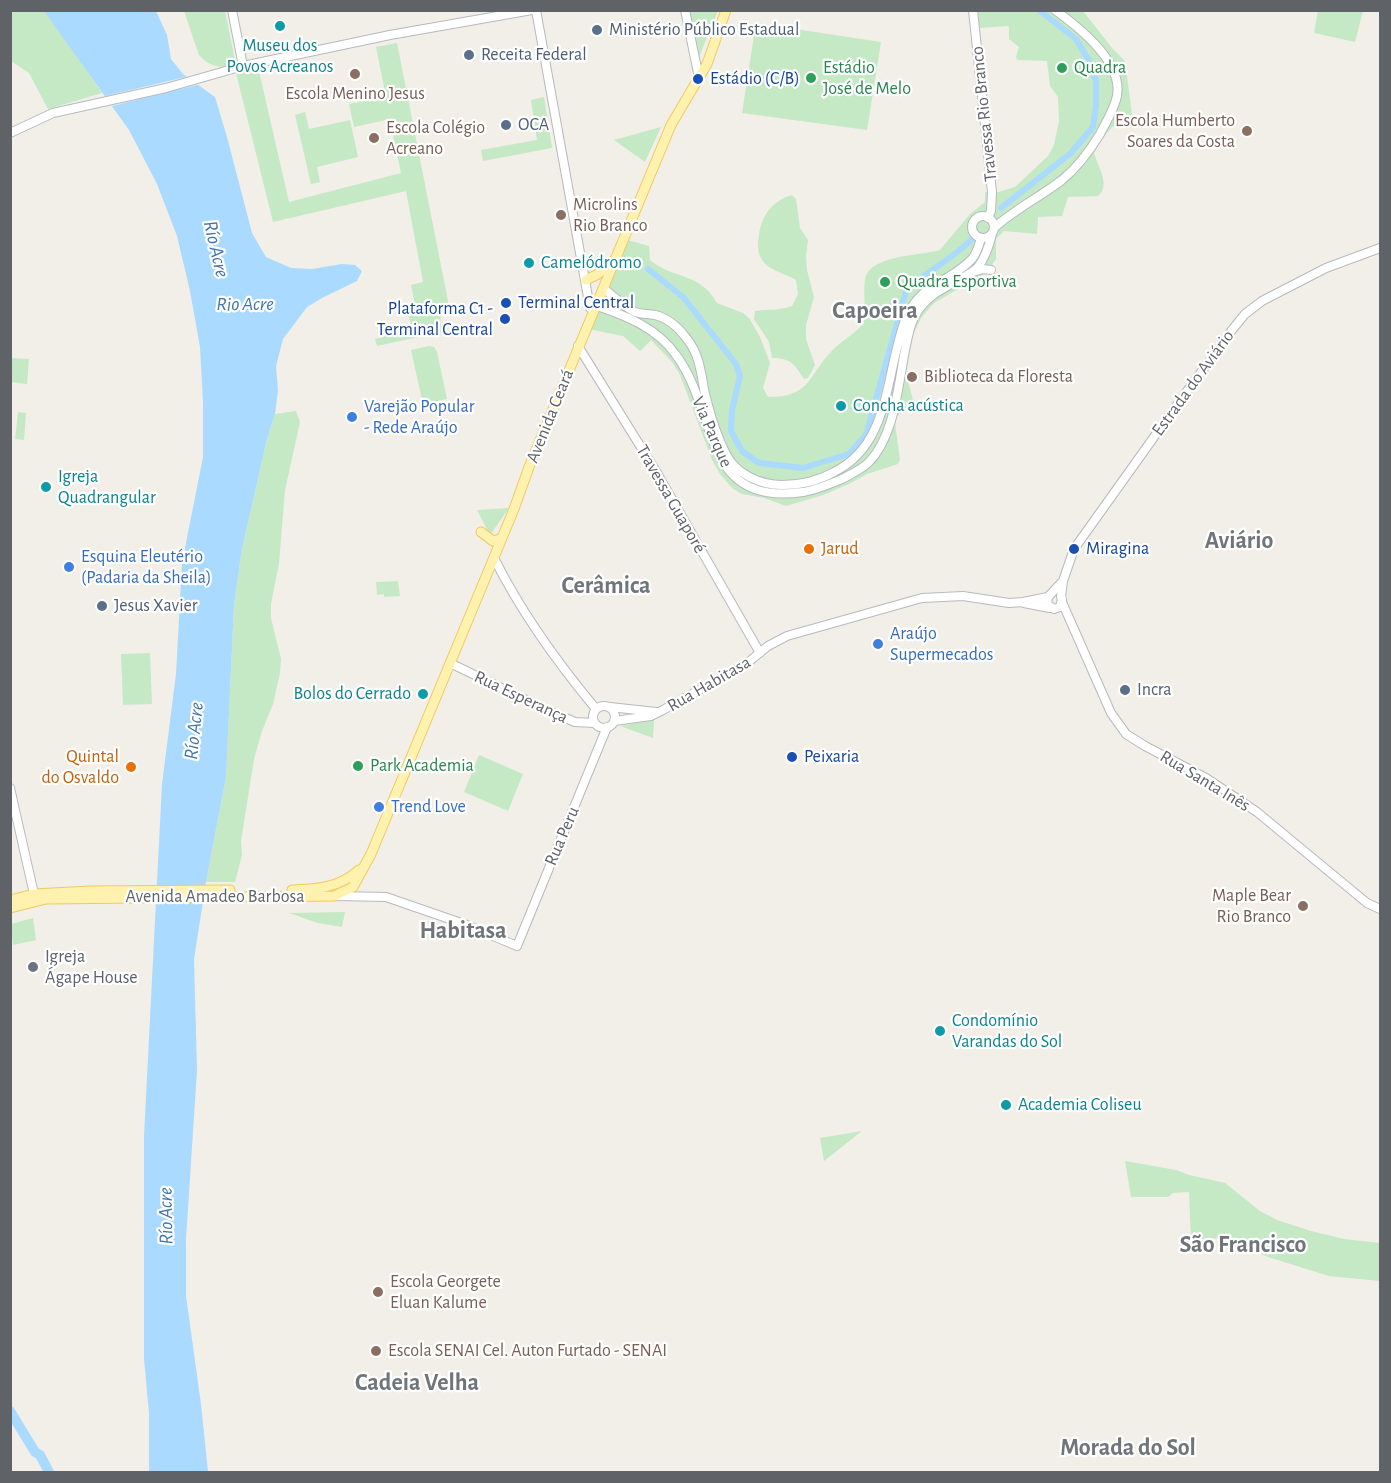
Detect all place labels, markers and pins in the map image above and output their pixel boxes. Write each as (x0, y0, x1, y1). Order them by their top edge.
marker: Museu dos Povos Acreanos (273, 19, 287, 33)
place label: Ministério Público Estadual (609, 19, 799, 41)
marker: Ministério Público Estadual (590, 23, 604, 37)
place label: Museu dos Povos Acreanos (227, 35, 333, 78)
place label: Receita Federal (481, 44, 587, 66)
marker: Receita Federal (462, 48, 476, 62)
place label: Estádio José de Melo (823, 57, 911, 100)
place label: Quadra (1074, 57, 1126, 79)
marker: Quadra (1055, 61, 1069, 75)
marker: Escola Menino Jesus (348, 67, 362, 81)
place label: Estádio (C/B) (710, 68, 800, 90)
marker: Estádio José de Melo (804, 71, 818, 85)
marker: Estádio (C/B) (691, 72, 705, 86)
place label: Escola Menino Jesus (285, 83, 425, 105)
place label: Escola Humberto Soares da Costa (1115, 110, 1235, 152)
place label: OCA (518, 114, 549, 136)
place label: Escola Colégio Acreano (386, 117, 485, 160)
marker: OCA (499, 118, 513, 132)
marker: Escola Humberto Soares da Costa (1240, 124, 1254, 138)
marker: Escola Colégio Acreano (367, 131, 381, 145)
place label: Microlins Rio Branco (573, 194, 647, 236)
marker: Microlins Rio Branco (554, 208, 568, 222)
place label: Camelódromo (541, 252, 641, 274)
marker: Camelódromo (522, 256, 536, 270)
place label: Quadra Esportiva (897, 271, 1017, 293)
marker: Quadra Esportiva (878, 275, 892, 289)
place label: Terminal Central (518, 292, 634, 314)
marker: Terminal Central (499, 296, 513, 310)
place label: Plataforma C1 - Terminal Central (377, 298, 493, 340)
marker: Plataforma C1 - Terminal Central (498, 312, 512, 326)
place label: Biblioteca da Floresta (924, 366, 1073, 388)
marker: Biblioteca da Floresta (905, 370, 919, 384)
place label: Concha acústica (853, 395, 964, 417)
place label: Varejão Popular - Rede Araújo (364, 396, 474, 438)
marker: Concha acústica (834, 399, 848, 413)
marker: Varejão Popular - Rede Araújo (345, 410, 359, 424)
place label: Igreja Quadrangular (58, 466, 156, 508)
marker: Igreja Quadrangular (39, 480, 53, 494)
place label: Jarud (821, 538, 859, 560)
place label: Miragina (1086, 538, 1149, 560)
marker: Jarud (802, 542, 816, 556)
marker: Miragina (1067, 542, 1081, 556)
place label: Esquina Eleutério (Padaria da Sheila) (81, 546, 211, 588)
marker: Esquina Eleutério (Padaria da Sheila) (62, 560, 76, 574)
place label: Jesus Xavier (114, 595, 198, 617)
marker: Jesus Xavier (95, 599, 109, 613)
place label: Araújo Supermecados (890, 623, 994, 666)
marker: Araújo Supermecados (871, 637, 885, 651)
place label: Incra (1137, 679, 1172, 701)
place label: Bolos do Cerrado (293, 683, 411, 705)
marker: Incra (1118, 683, 1132, 697)
marker: Bolos do Cerrado (416, 687, 430, 701)
place label: Quintal do Osvaldo (42, 746, 119, 789)
place label: Peixaria (804, 746, 859, 768)
marker: Peixaria (785, 750, 799, 764)
place label: Park Academia (370, 755, 474, 777)
marker: Park Academia (351, 759, 365, 773)
marker: Quintal do Osvaldo (124, 760, 138, 774)
place label: Trend Love (391, 796, 466, 818)
marker: Trend Love (372, 800, 386, 814)
place label: Maple Bear Rio Branco (1212, 885, 1291, 928)
marker: Maple Bear Rio Branco (1296, 899, 1310, 913)
place label: Igreja Ágape House (45, 946, 138, 988)
marker: Igreja Ágape House (26, 960, 40, 974)
place label: Condomínio Varandas do Sol (952, 1010, 1062, 1052)
marker: Condomínio Varandas do Sol (933, 1024, 947, 1038)
place label: Academia Coliseu (1018, 1094, 1142, 1116)
marker: Academia Coliseu (999, 1098, 1013, 1112)
place label: Escola Georgete Eluan Kalume (390, 1271, 501, 1314)
marker: Escola Georgete Eluan Kalume (371, 1285, 385, 1299)
place label: Escola SENAI Cel. Auton Furtado - SENAI (388, 1340, 667, 1362)
marker: Escola SENAI Cel. Auton Furtado - SENAI (369, 1344, 383, 1358)

